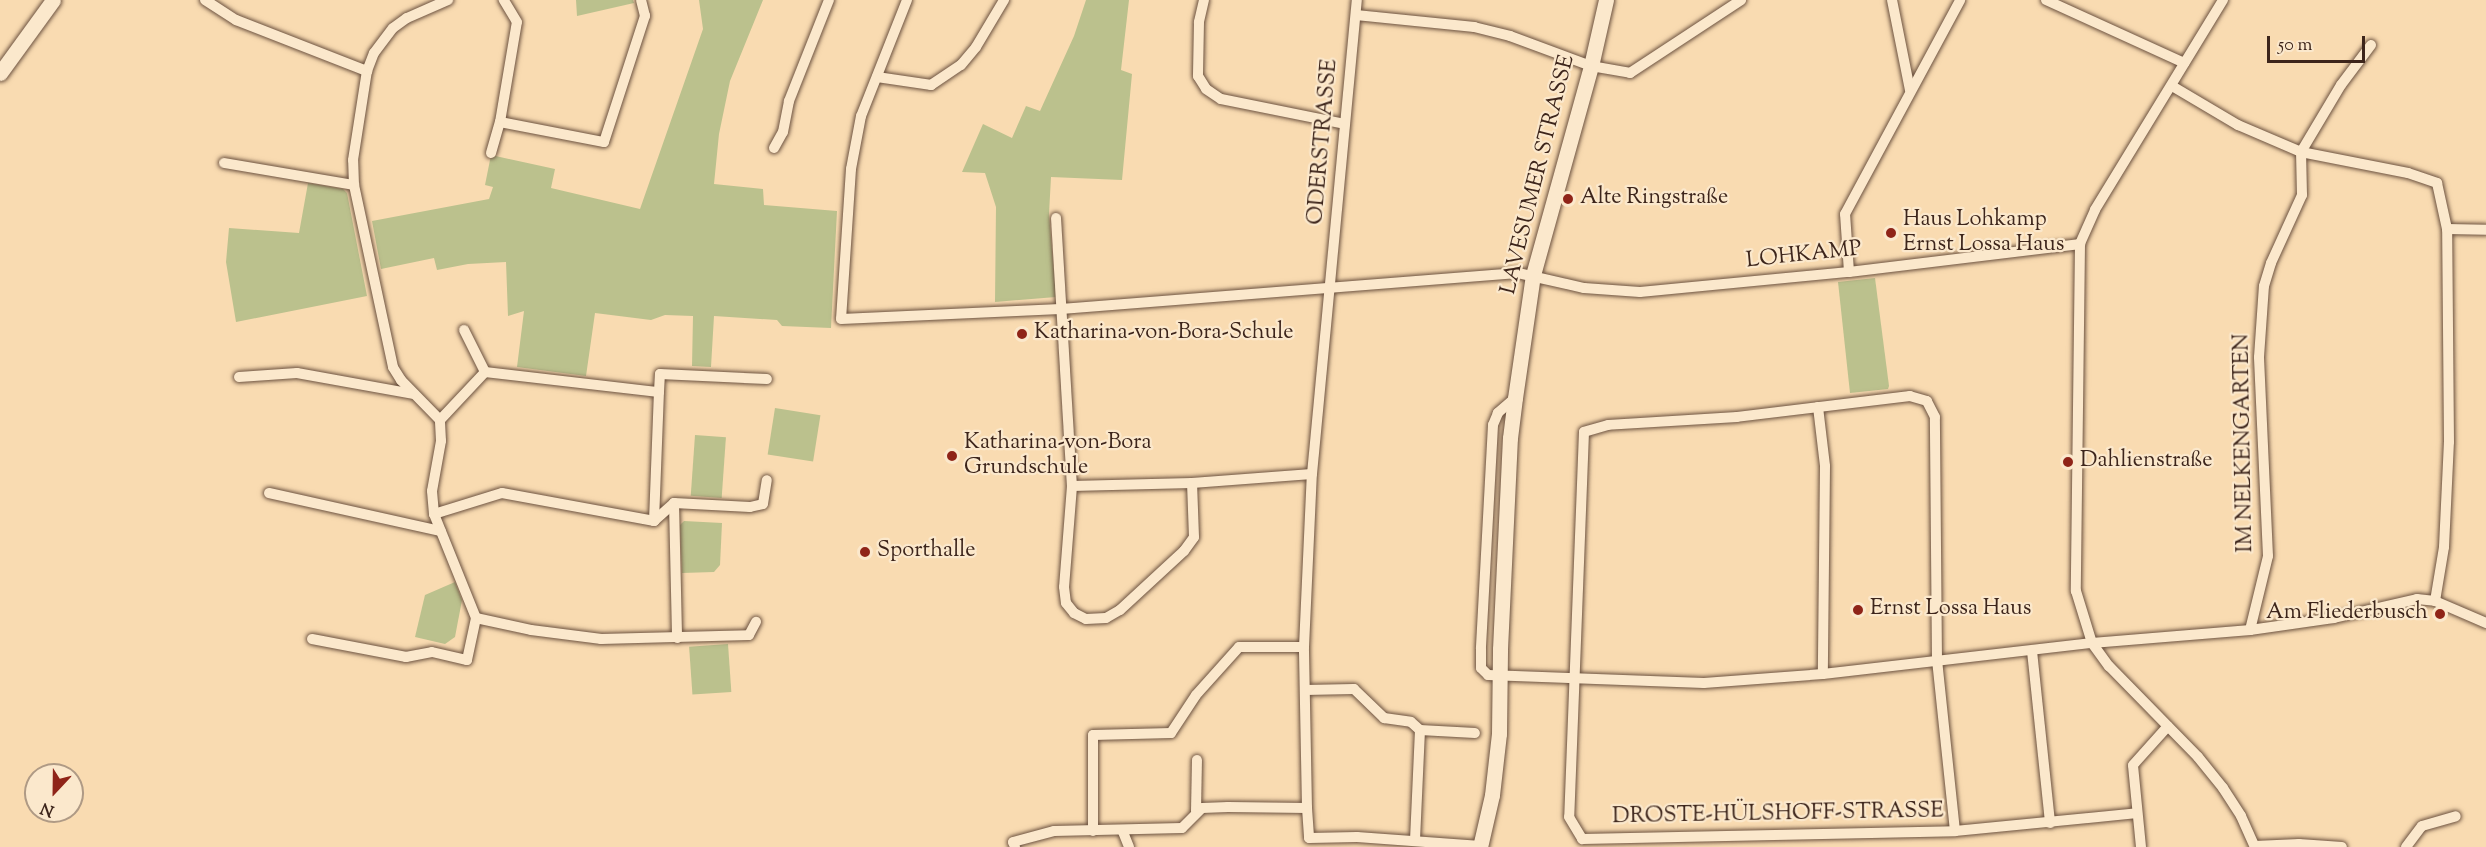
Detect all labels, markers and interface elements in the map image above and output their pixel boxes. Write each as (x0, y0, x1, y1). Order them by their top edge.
scale bar (2270, 24, 2368, 62)
text: 50 m (2278, 33, 2312, 59)
street label: LAVESUMER STRASSE (1496, 53, 1582, 297)
street label: ODERSTRASSE (1304, 58, 1344, 226)
place label: Alte Ringstraße (1580, 186, 1728, 212)
marker: Alte Ringstraße (1561, 192, 1575, 206)
place label: Haus Lohkamp Ernst Lossa Haus (1903, 207, 2064, 258)
marker: Haus Lohkamp Ernst Lossa Haus (1884, 226, 1898, 240)
street label: LOHKAMP (1745, 237, 1863, 275)
place label: Katharina-von-Bora-Schule (1034, 321, 1293, 347)
marker: Katharina-von-Bora-Schule (1015, 327, 1029, 341)
street label: IM NELKENGARTEN (2230, 333, 2260, 553)
place label: Katharina-von-Bora Grundschule (964, 430, 1152, 482)
marker: Katharina-von-Bora Grundschule (945, 449, 959, 463)
place label: Dahlienstraße (2080, 449, 2212, 475)
marker: Dahlienstraße (2061, 455, 2075, 469)
place label: Sporthalle (877, 539, 975, 565)
marker: Sporthalle (858, 545, 872, 559)
place label: Ernst Lossa Haus (1870, 597, 2031, 623)
place label: Am Fliederbusch (2266, 601, 2428, 627)
marker: Ernst Lossa Haus (1851, 603, 1865, 617)
marker: Am Fliederbusch (2433, 607, 2447, 621)
north arrow (24, 763, 84, 823)
text: N (38, 795, 58, 821)
street label: DROSTE-HÜLSHOFF-STRASSE (1612, 799, 1944, 831)

